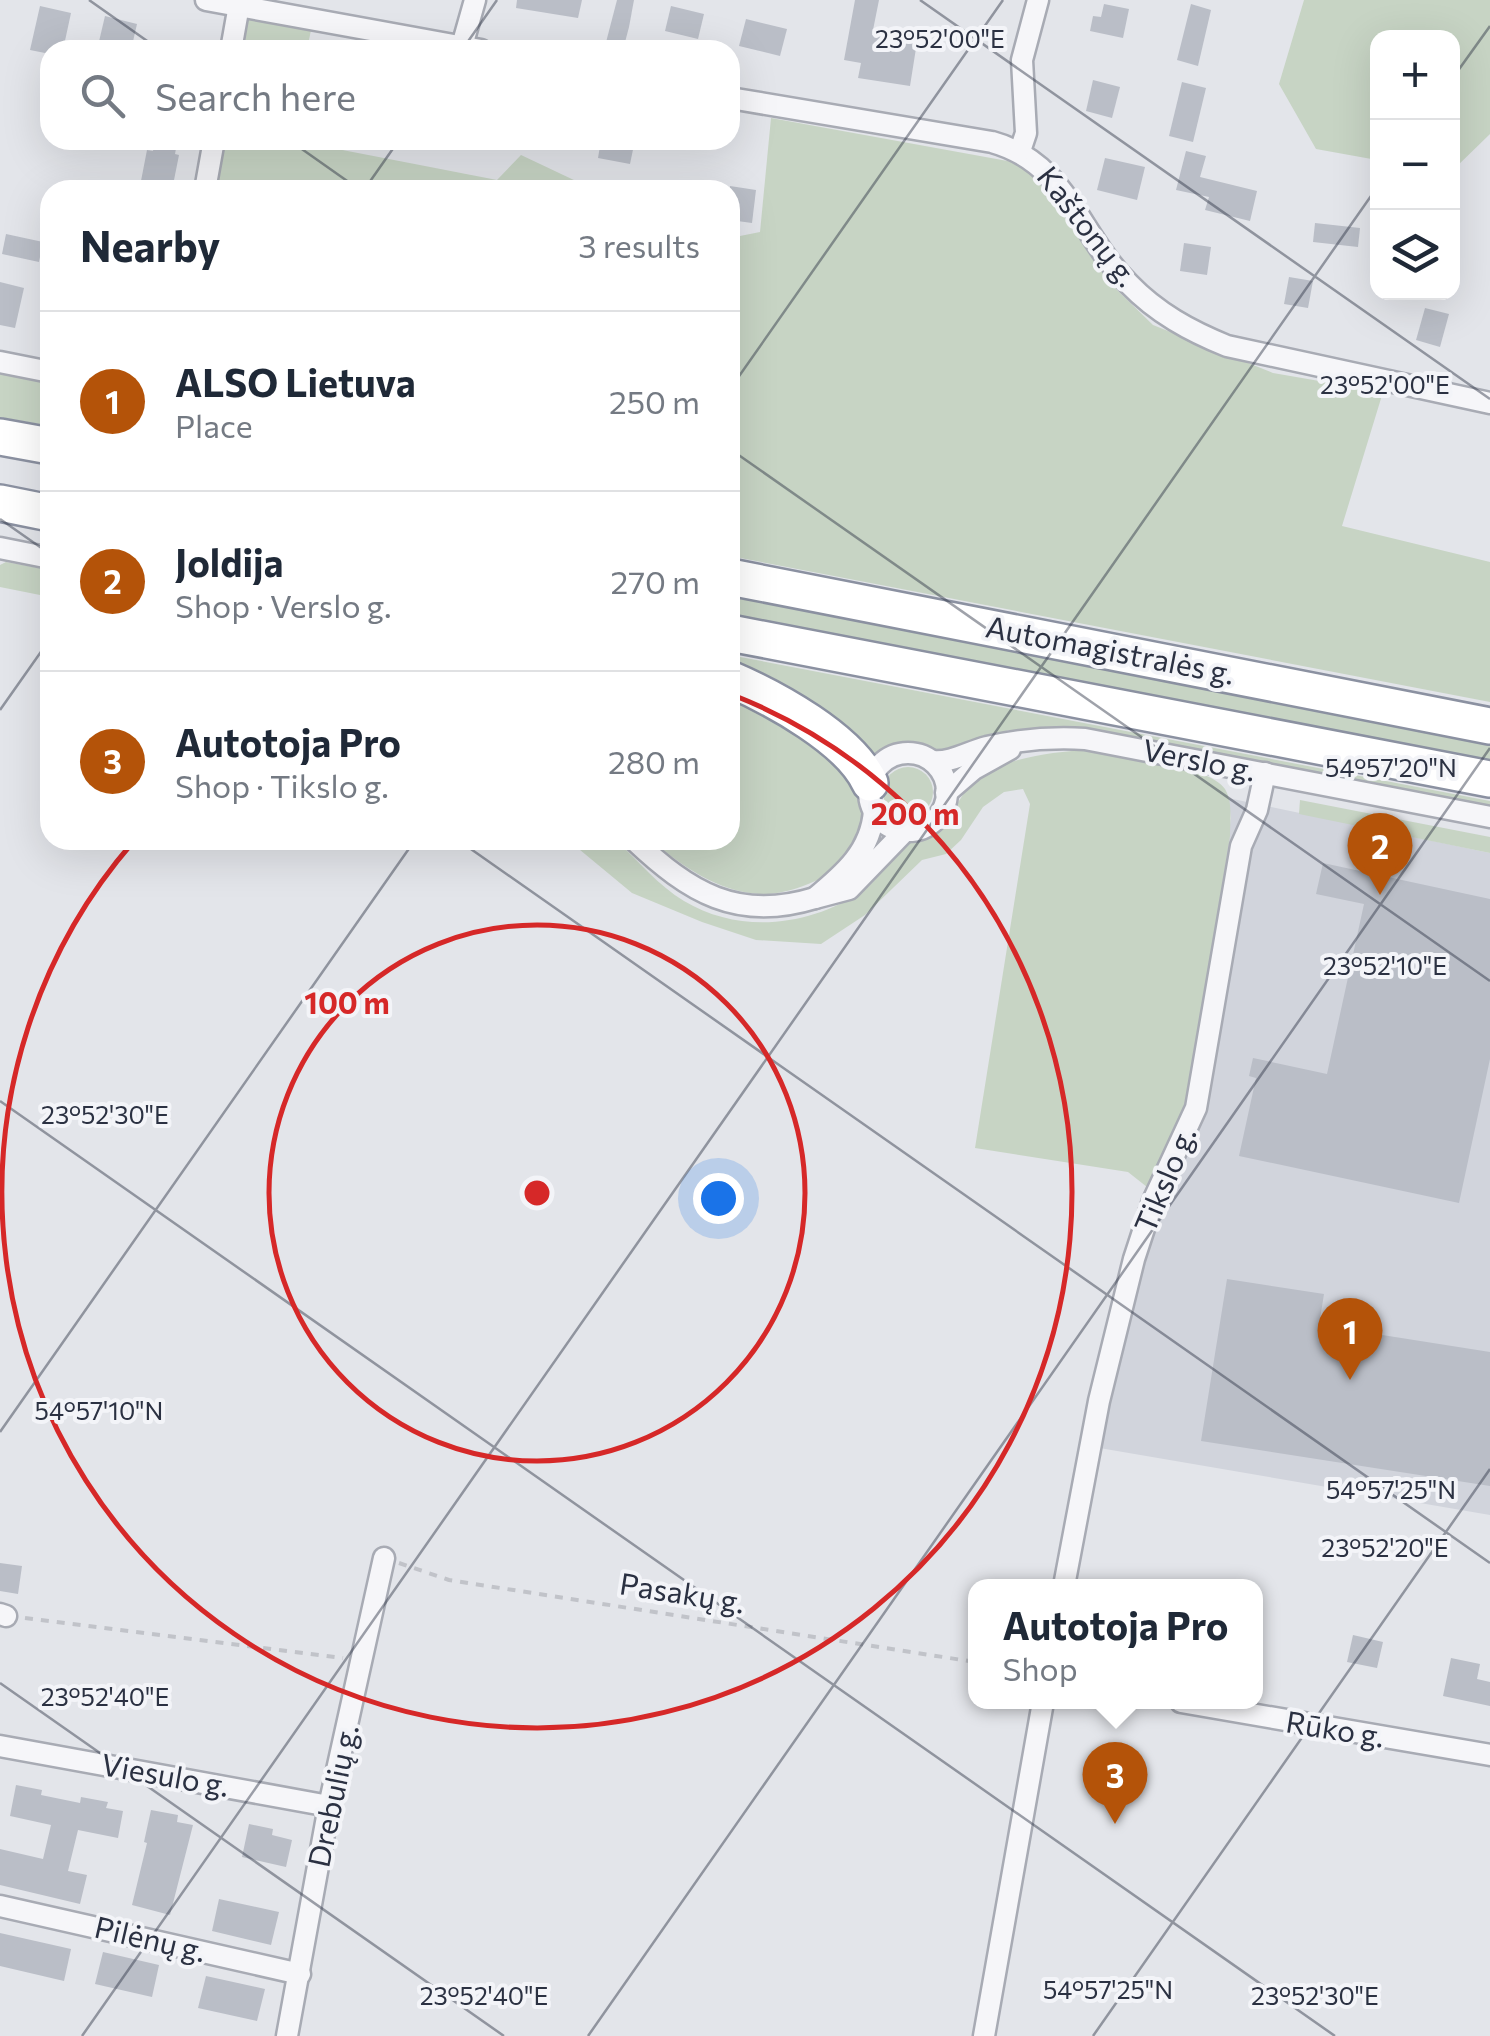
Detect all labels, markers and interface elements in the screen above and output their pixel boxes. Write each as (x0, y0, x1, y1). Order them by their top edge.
text: 23°52'00"E (875, 23, 1005, 53)
map controls (1370, 30, 1460, 300)
button: + (1370, 30, 1460, 120)
search box (40, 40, 740, 150)
icon: search (75, 68, 130, 123)
text: Search here (155, 72, 356, 119)
button: − (1370, 120, 1460, 210)
street label: Kaštonų g. (1031, 158, 1147, 293)
button: layers (1370, 210, 1460, 300)
text: Nearby (80, 219, 220, 271)
text: 3 results (578, 225, 700, 265)
text: ALSO Lietuva (175, 358, 416, 405)
text: 23°52'00"E (1320, 369, 1450, 399)
text: 1 (105, 381, 120, 421)
text: 250 m (609, 381, 700, 421)
text: Place (175, 405, 253, 445)
text: Joldija (175, 538, 284, 585)
text: 2 (103, 561, 122, 601)
text: 270 m (611, 561, 700, 601)
text: Shop · Verslo g. (175, 585, 392, 625)
street label: Automagistralės g. (983, 606, 1238, 691)
text: Autotoja Pro (175, 718, 401, 765)
street label: Verslo g. (1140, 730, 1259, 788)
text: 3 (103, 741, 122, 781)
text: 280 m (608, 741, 700, 781)
text: 54°57'20"N (1325, 752, 1457, 782)
text: Shop · Tikslo g. (175, 765, 389, 805)
text: 200 m (871, 794, 959, 831)
pin: 2 (1348, 812, 1412, 895)
text: 23°52'10"E (1323, 950, 1447, 980)
text: 100 m (304, 983, 390, 1020)
text: 23°52'30"E (41, 1099, 169, 1129)
street label: Tikslo g. (1125, 1120, 1203, 1238)
your location (693, 1173, 744, 1224)
centre of rings (519, 1175, 555, 1211)
pin: 1 (1318, 1298, 1382, 1380)
text: 54°57'10"N (35, 1395, 163, 1425)
text: 54°57'25"N (1326, 1474, 1456, 1504)
text: 23°52'20"E (1321, 1532, 1449, 1562)
street label: Pasakų g. (617, 1563, 747, 1620)
popup (968, 1579, 1263, 1709)
text: Autotoja Pro (1002, 1601, 1229, 1648)
text: Shop (1002, 1648, 1078, 1688)
text: 23°52'40"E (41, 1681, 169, 1711)
street label: Rūko g. (1283, 1701, 1387, 1754)
street label: Drebulių g. (298, 1721, 365, 1870)
pin: 3 (1082, 1742, 1148, 1824)
street label: Viesulo g. (99, 1744, 232, 1803)
street label: Pilėnų g. (91, 1907, 210, 1968)
text: 54°57'25"N (1043, 1974, 1173, 2004)
text: 23°52'40"E (420, 1980, 548, 2010)
text: 23°52'30"E (1251, 1980, 1379, 2010)

